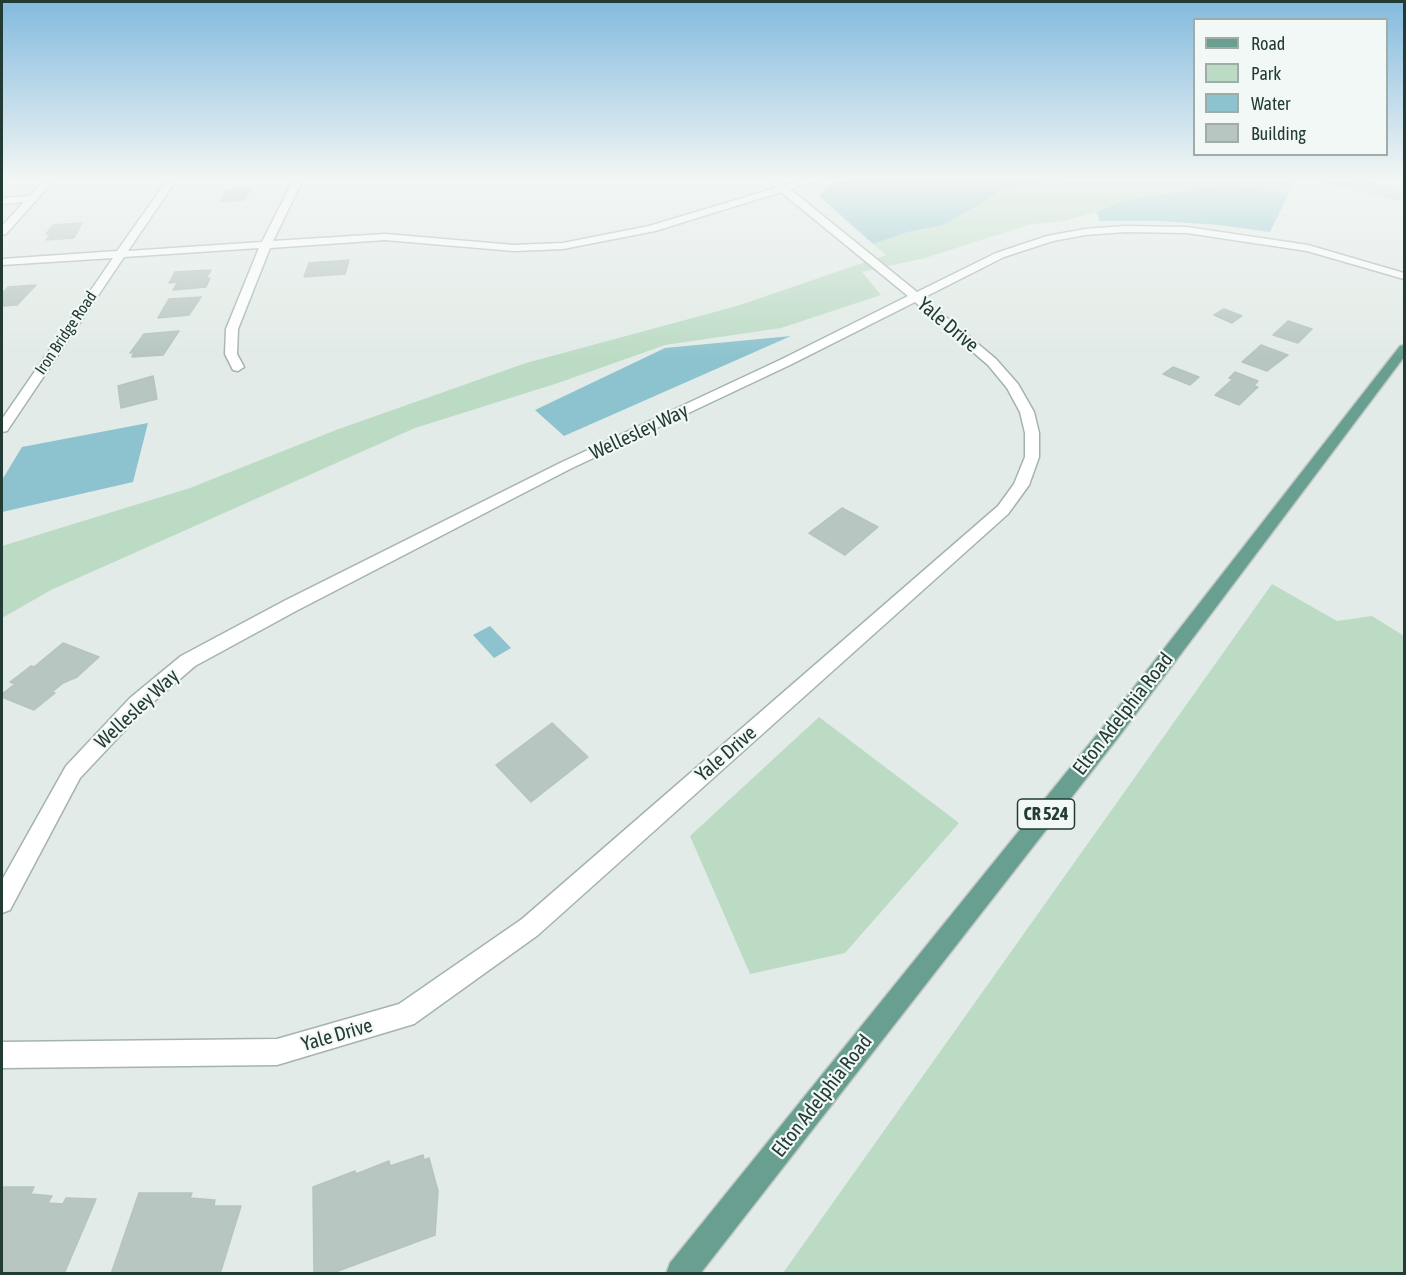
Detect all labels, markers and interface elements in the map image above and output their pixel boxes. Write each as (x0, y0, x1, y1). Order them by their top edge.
legend (1193, 18, 1388, 156)
text: Road (1251, 33, 1285, 54)
text: Park (1251, 63, 1281, 84)
text: Water (1251, 93, 1290, 114)
text: Building (1251, 123, 1306, 144)
street label: Iron Bridge Road (31, 288, 101, 378)
street label: Yale Drive (912, 292, 984, 358)
street label: Wellesley Way (586, 399, 692, 465)
street label: Elton Adelphia Road (1068, 648, 1178, 780)
street label: Wellesley Way (90, 664, 184, 754)
street label: Yale Drive (691, 721, 761, 787)
road number: CR 524 (1018, 799, 1074, 829)
street label: Yale Drive (299, 1013, 375, 1057)
street label: Elton Adelphia Road (767, 1030, 877, 1162)

